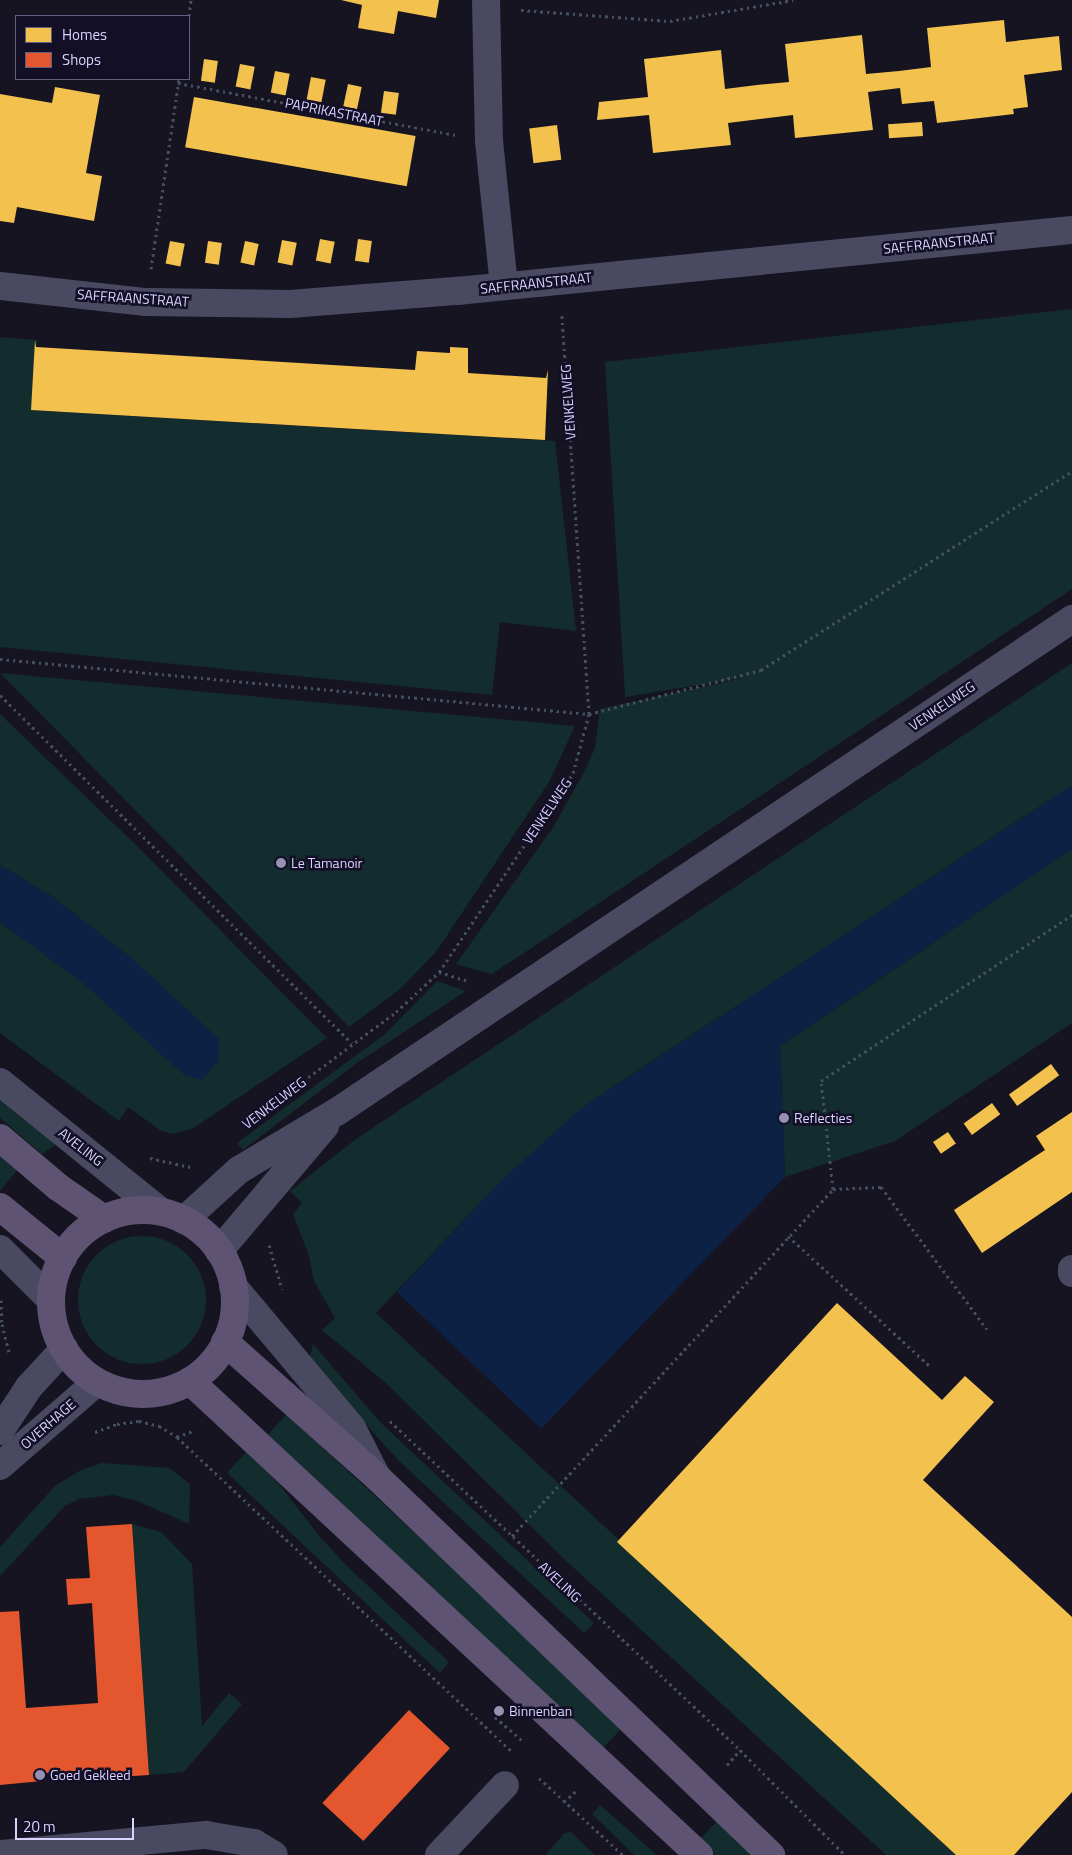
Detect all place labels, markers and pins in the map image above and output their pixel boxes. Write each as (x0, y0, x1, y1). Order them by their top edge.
place label: Le Tamanoir (291, 855, 362, 871)
marker: Le Tamanoir (275, 857, 287, 869)
place label: Reflecties (794, 1110, 852, 1126)
marker: Reflecties (778, 1112, 790, 1124)
place label: Binnenban (509, 1703, 572, 1719)
marker: Binnenban (493, 1705, 505, 1717)
place label: Goed Gekleed (50, 1767, 131, 1783)
marker: Goed Gekleed (34, 1769, 46, 1781)

